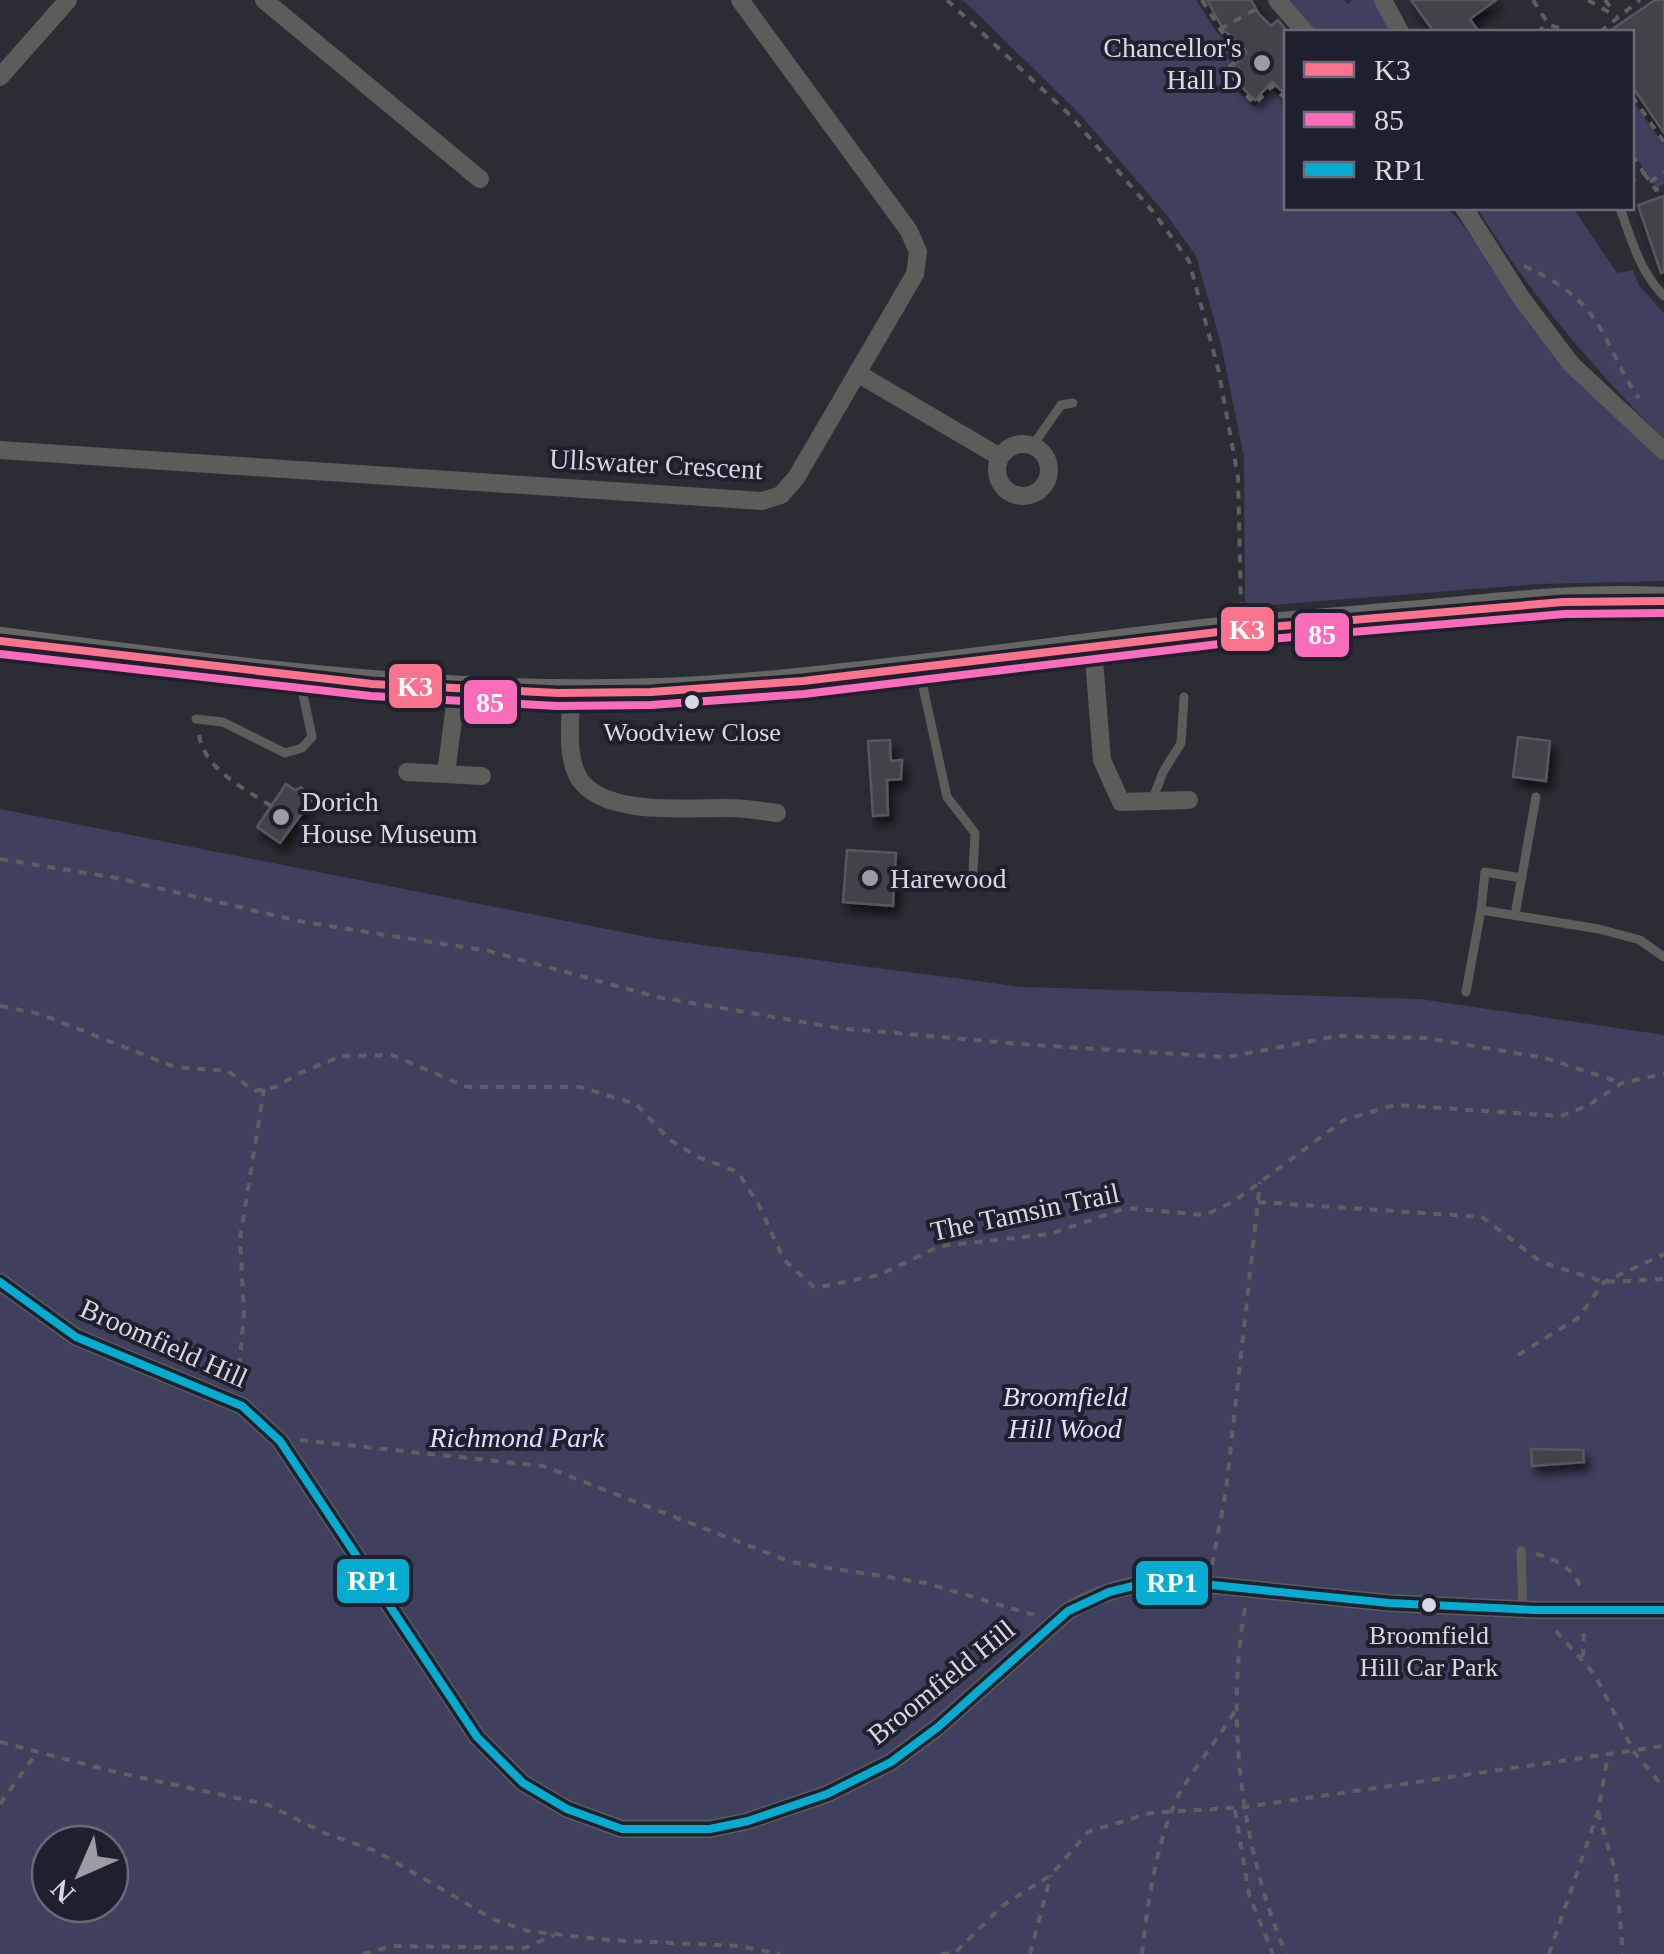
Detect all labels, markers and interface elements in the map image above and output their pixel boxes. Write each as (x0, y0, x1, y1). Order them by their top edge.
legend (1284, 30, 1634, 210)
place label: Chancellor's Hall D (1103, 32, 1242, 95)
marker: Chancellor's Hall D (1251, 52, 1273, 74)
text: K3 (1374, 53, 1411, 86)
text: 85 (1374, 103, 1404, 136)
text: RP1 (1374, 153, 1426, 186)
street label: Ullswater Crescent (548, 443, 764, 485)
line badge: K3 (1219, 605, 1276, 653)
line badge: 85 (1293, 611, 1351, 659)
text: K3 (1229, 614, 1265, 645)
text: 85 (1308, 619, 1336, 650)
line badge: K3 (387, 662, 444, 710)
text: K3 (397, 671, 433, 702)
line badge: 85 (462, 678, 519, 726)
text: 85 (476, 687, 504, 718)
marker: Woodview Close (682, 692, 702, 712)
place label: Woodview Close (603, 718, 781, 747)
place label: Dorich House Museum (301, 786, 478, 849)
marker: Dorich House Museum (270, 806, 292, 828)
place label: Harewood (890, 863, 1007, 894)
marker: Harewood (859, 867, 881, 889)
street label: The Tamsin Trail (928, 1177, 1122, 1247)
street label: Broomfield Hill (76, 1292, 253, 1394)
park label: Broomfield Hill Wood (1003, 1381, 1128, 1444)
park label: Richmond Park (429, 1422, 605, 1453)
line badge: RP1 (335, 1557, 411, 1605)
line badge: RP1 (1134, 1559, 1210, 1607)
text: RP1 (347, 1565, 399, 1596)
text: RP1 (1146, 1567, 1198, 1598)
marker: Broomfield Hill Car Park (1419, 1595, 1439, 1615)
street label: Broomfield Hill (861, 1613, 1021, 1751)
place label: Broomfield Hill Car Park (1360, 1621, 1498, 1682)
north arrow (30, 1824, 130, 1924)
text: N (45, 1873, 81, 1909)

